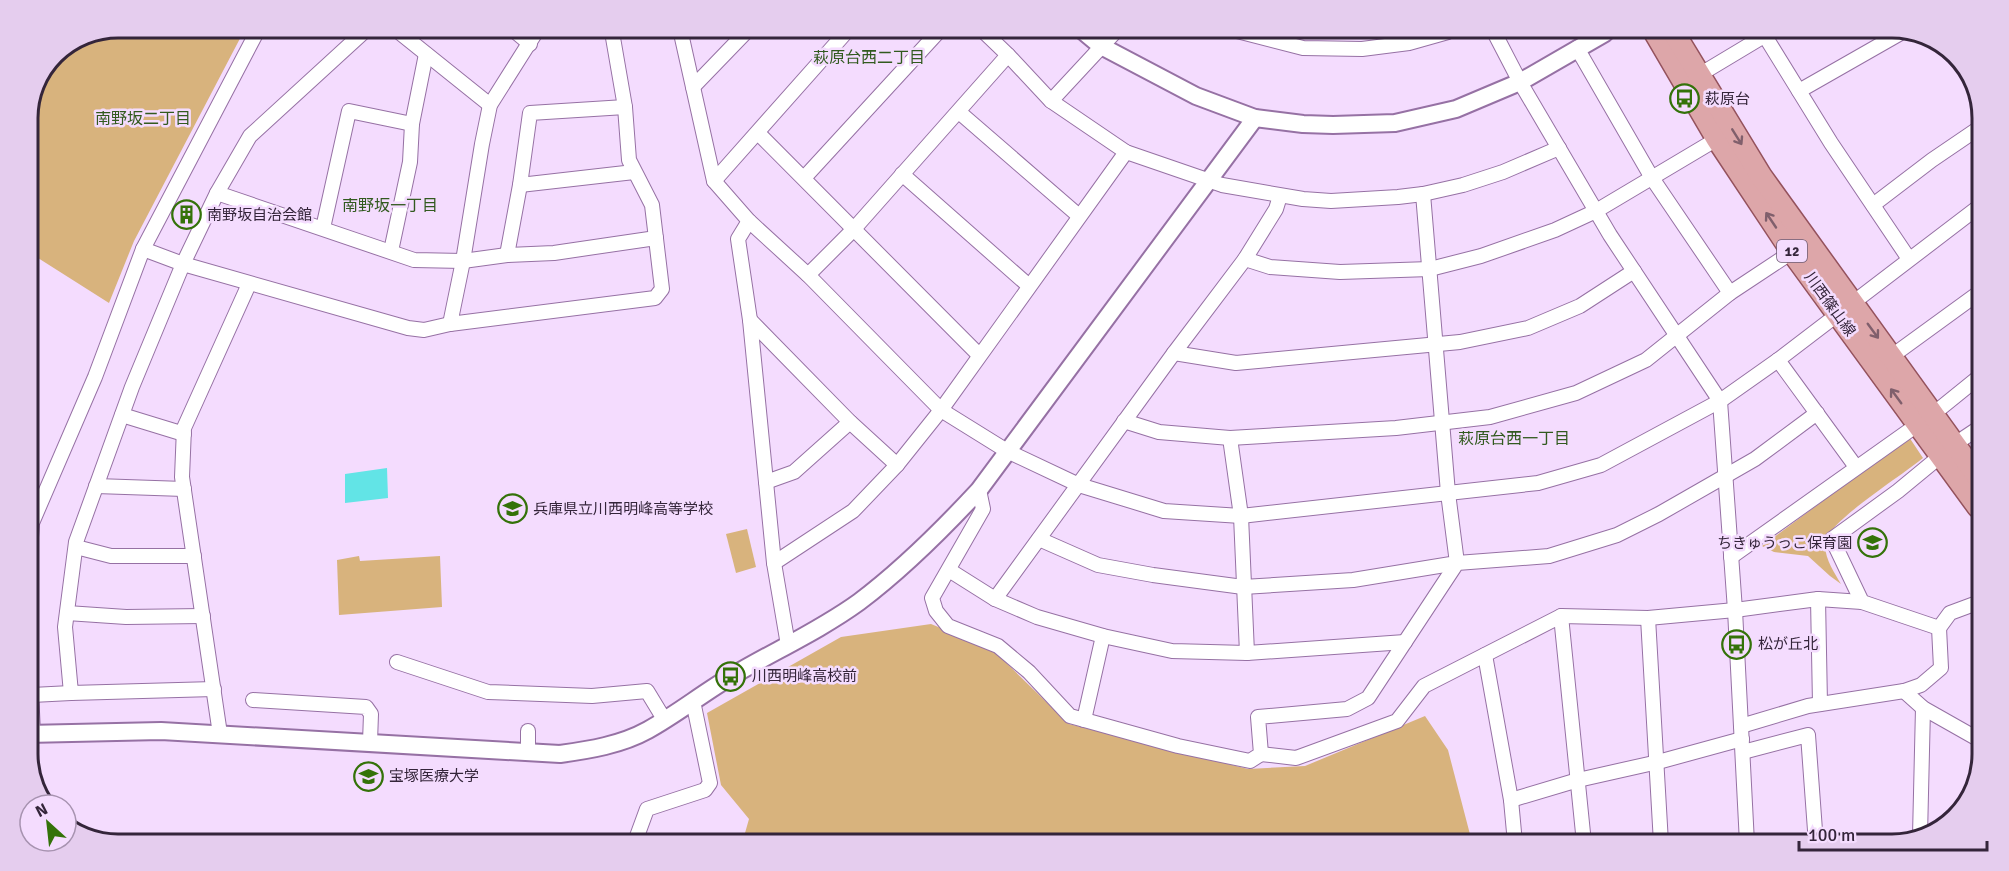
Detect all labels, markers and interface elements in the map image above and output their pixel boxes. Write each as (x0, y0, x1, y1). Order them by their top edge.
district label: 萩原台西二丁目 (813, 48, 925, 68)
bus stop icon: 萩原台 (1668, 83, 1700, 115)
place label: 萩原台 (1705, 90, 1750, 108)
district label: 南野坂二丁目 (95, 109, 191, 129)
one-way arrow (1731, 128, 1743, 145)
district label: 南野坂一丁目 (342, 196, 438, 216)
building icon: 南野坂自治会館 (170, 199, 202, 231)
place label: 南野坂自治会館 (207, 206, 312, 224)
one-way arrow (1765, 213, 1777, 229)
road number: 12 (1777, 240, 1807, 262)
street label: 川西篠山線 (1801, 268, 1859, 340)
one-way arrow (1867, 322, 1879, 338)
one-way arrow (1890, 389, 1903, 405)
district label: 萩原台西一丁目 (1458, 429, 1570, 449)
school or university icon: 兵庫県立川西明峰高等学校 (496, 493, 528, 525)
place label: 兵庫県立川西明峰高等学校 (533, 500, 713, 518)
school or university icon: ちきゅうっこ保育園 (1857, 527, 1889, 559)
place label: ちきゅうっこ保育園 (1717, 534, 1852, 552)
bus stop icon: 松が丘北 (1721, 628, 1753, 660)
place label: 松が丘北 (1758, 635, 1818, 653)
bus stop icon: 川西明峰高校前 (715, 660, 747, 692)
place label: 川西明峰高校前 (752, 667, 857, 685)
school or university icon: 宝塚医療大学 (352, 760, 384, 792)
place label: 宝塚医療大学 (389, 767, 479, 785)
north arrow (18, 793, 78, 853)
text: N (32, 799, 51, 822)
scale bar (1799, 814, 1986, 852)
text: 100 m (1808, 824, 1855, 846)

